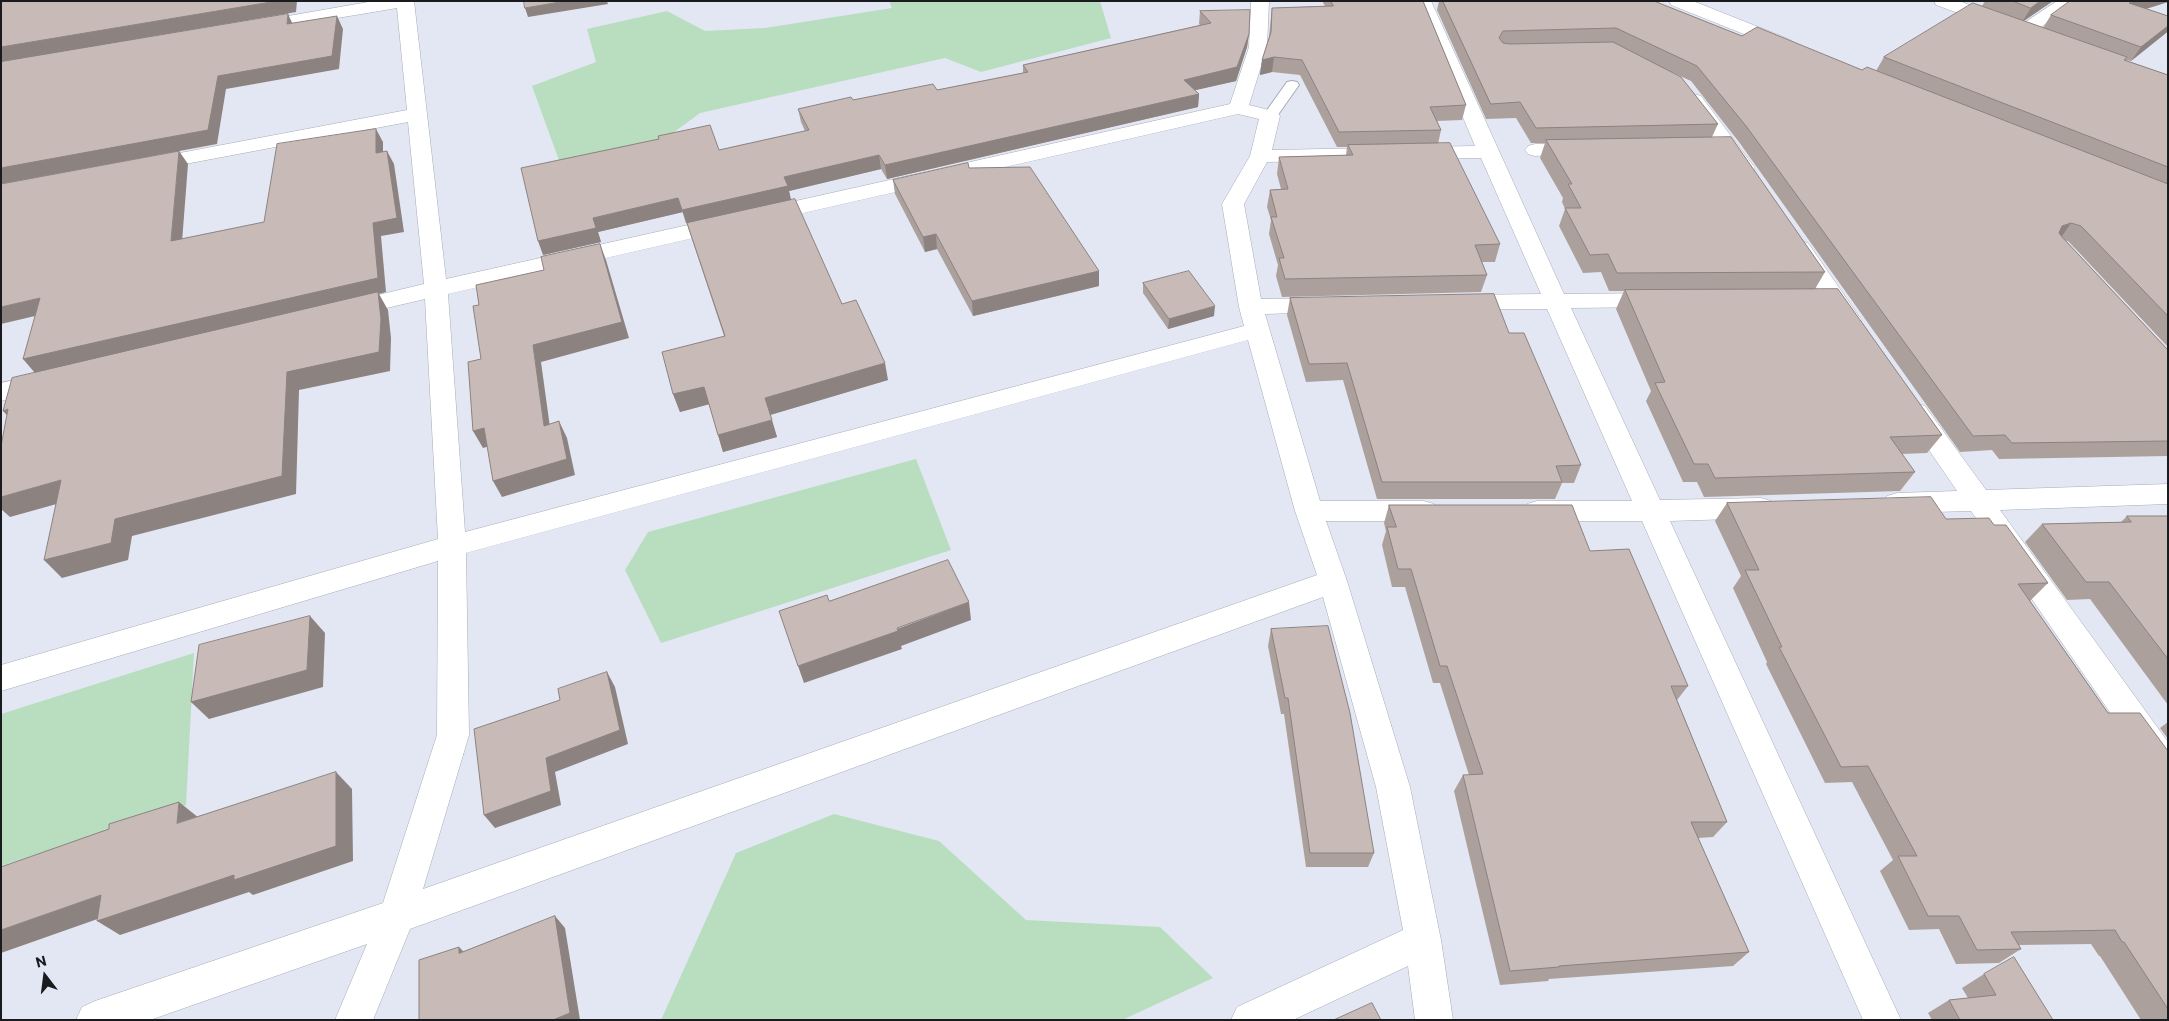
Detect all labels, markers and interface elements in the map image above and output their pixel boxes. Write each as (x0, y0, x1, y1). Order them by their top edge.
north arrow (20, 951, 70, 1001)
text: N (34, 951, 48, 971)

